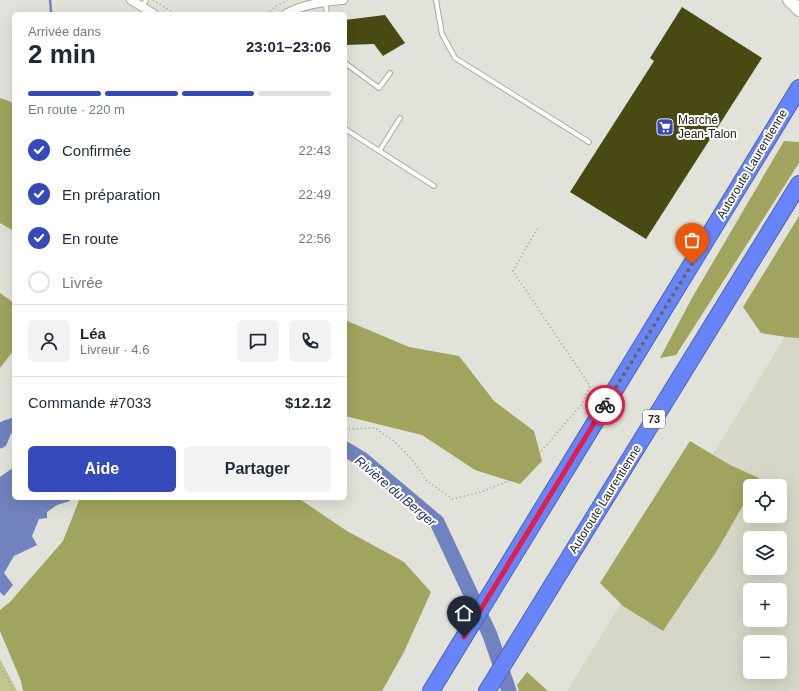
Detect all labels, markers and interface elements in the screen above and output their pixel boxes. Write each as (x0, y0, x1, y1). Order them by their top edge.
text: Arrivée dans (28, 24, 101, 39)
text: 23:01–23:06 (246, 38, 331, 55)
text: 2 min (28, 39, 96, 69)
text: En route · 220 m (28, 102, 125, 117)
street label: Autoroute Laurentienne (714, 106, 790, 221)
place label: Marché Jean-Talon (678, 113, 737, 141)
supermarket icon: Marché Jean-Talon (655, 117, 675, 137)
icon: check (28, 139, 50, 161)
text: Confirmée (62, 142, 131, 159)
text: 22:43 (298, 143, 331, 158)
icon: check (28, 183, 50, 205)
text: En préparation (62, 186, 160, 203)
text: 22:49 (298, 187, 331, 202)
pin (675, 223, 709, 264)
icon: check (28, 227, 50, 249)
icon: bag (681, 229, 703, 251)
text: En route (62, 230, 119, 247)
text: 22:56 (298, 231, 331, 246)
text: Livrée (62, 274, 103, 291)
button: person (28, 320, 70, 362)
button: chat (237, 320, 279, 362)
button: phone (289, 320, 331, 362)
text: Léa (80, 325, 106, 342)
text: Livreur · 4.6 (80, 342, 149, 357)
courier (585, 385, 625, 425)
text: Commande #7033 (28, 394, 151, 411)
text: $12.12 (285, 394, 331, 411)
icon: bike (594, 394, 616, 416)
road number: 73 (643, 410, 665, 428)
street label: Autoroute Laurentienne (566, 442, 644, 556)
button: Aide (28, 446, 176, 492)
button: Partager (184, 446, 331, 492)
water label: Rivière du Berger (352, 453, 440, 530)
map controls (743, 479, 787, 679)
button: locate (743, 479, 787, 523)
button: layers (743, 531, 787, 575)
button: + (743, 583, 787, 627)
pin (447, 596, 481, 637)
icon: home (453, 602, 475, 624)
button: − (743, 635, 787, 679)

